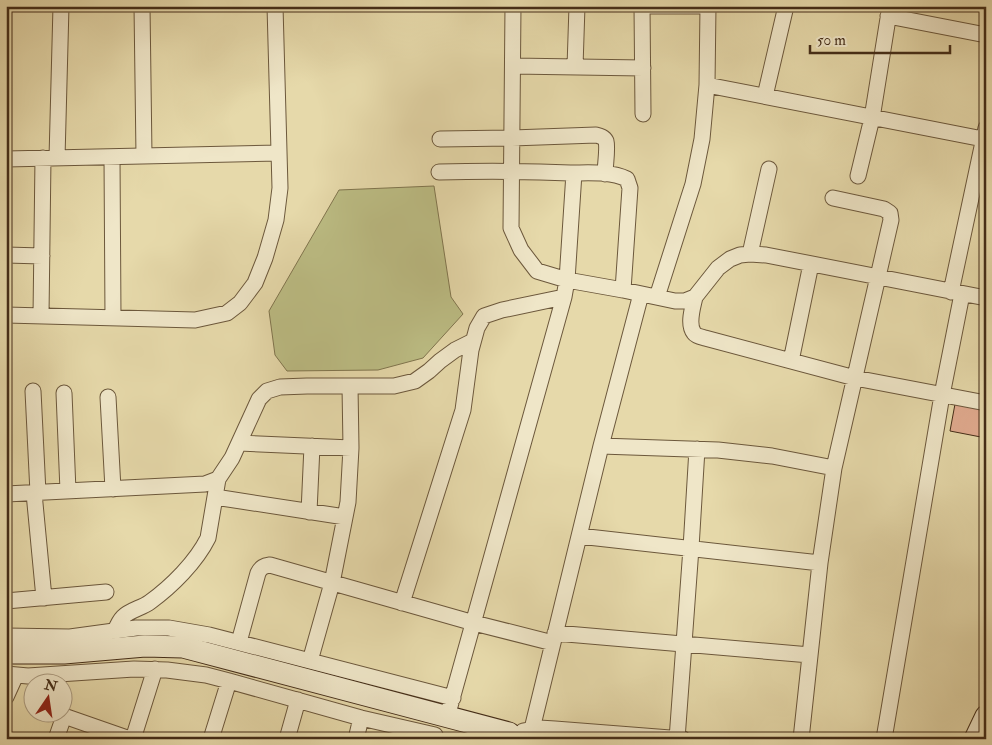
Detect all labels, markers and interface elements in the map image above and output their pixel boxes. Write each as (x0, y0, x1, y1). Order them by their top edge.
scale bar (810, 22, 950, 54)
text: 50 m (817, 31, 846, 50)
north arrow (22, 672, 72, 722)
text: N (42, 676, 59, 696)

